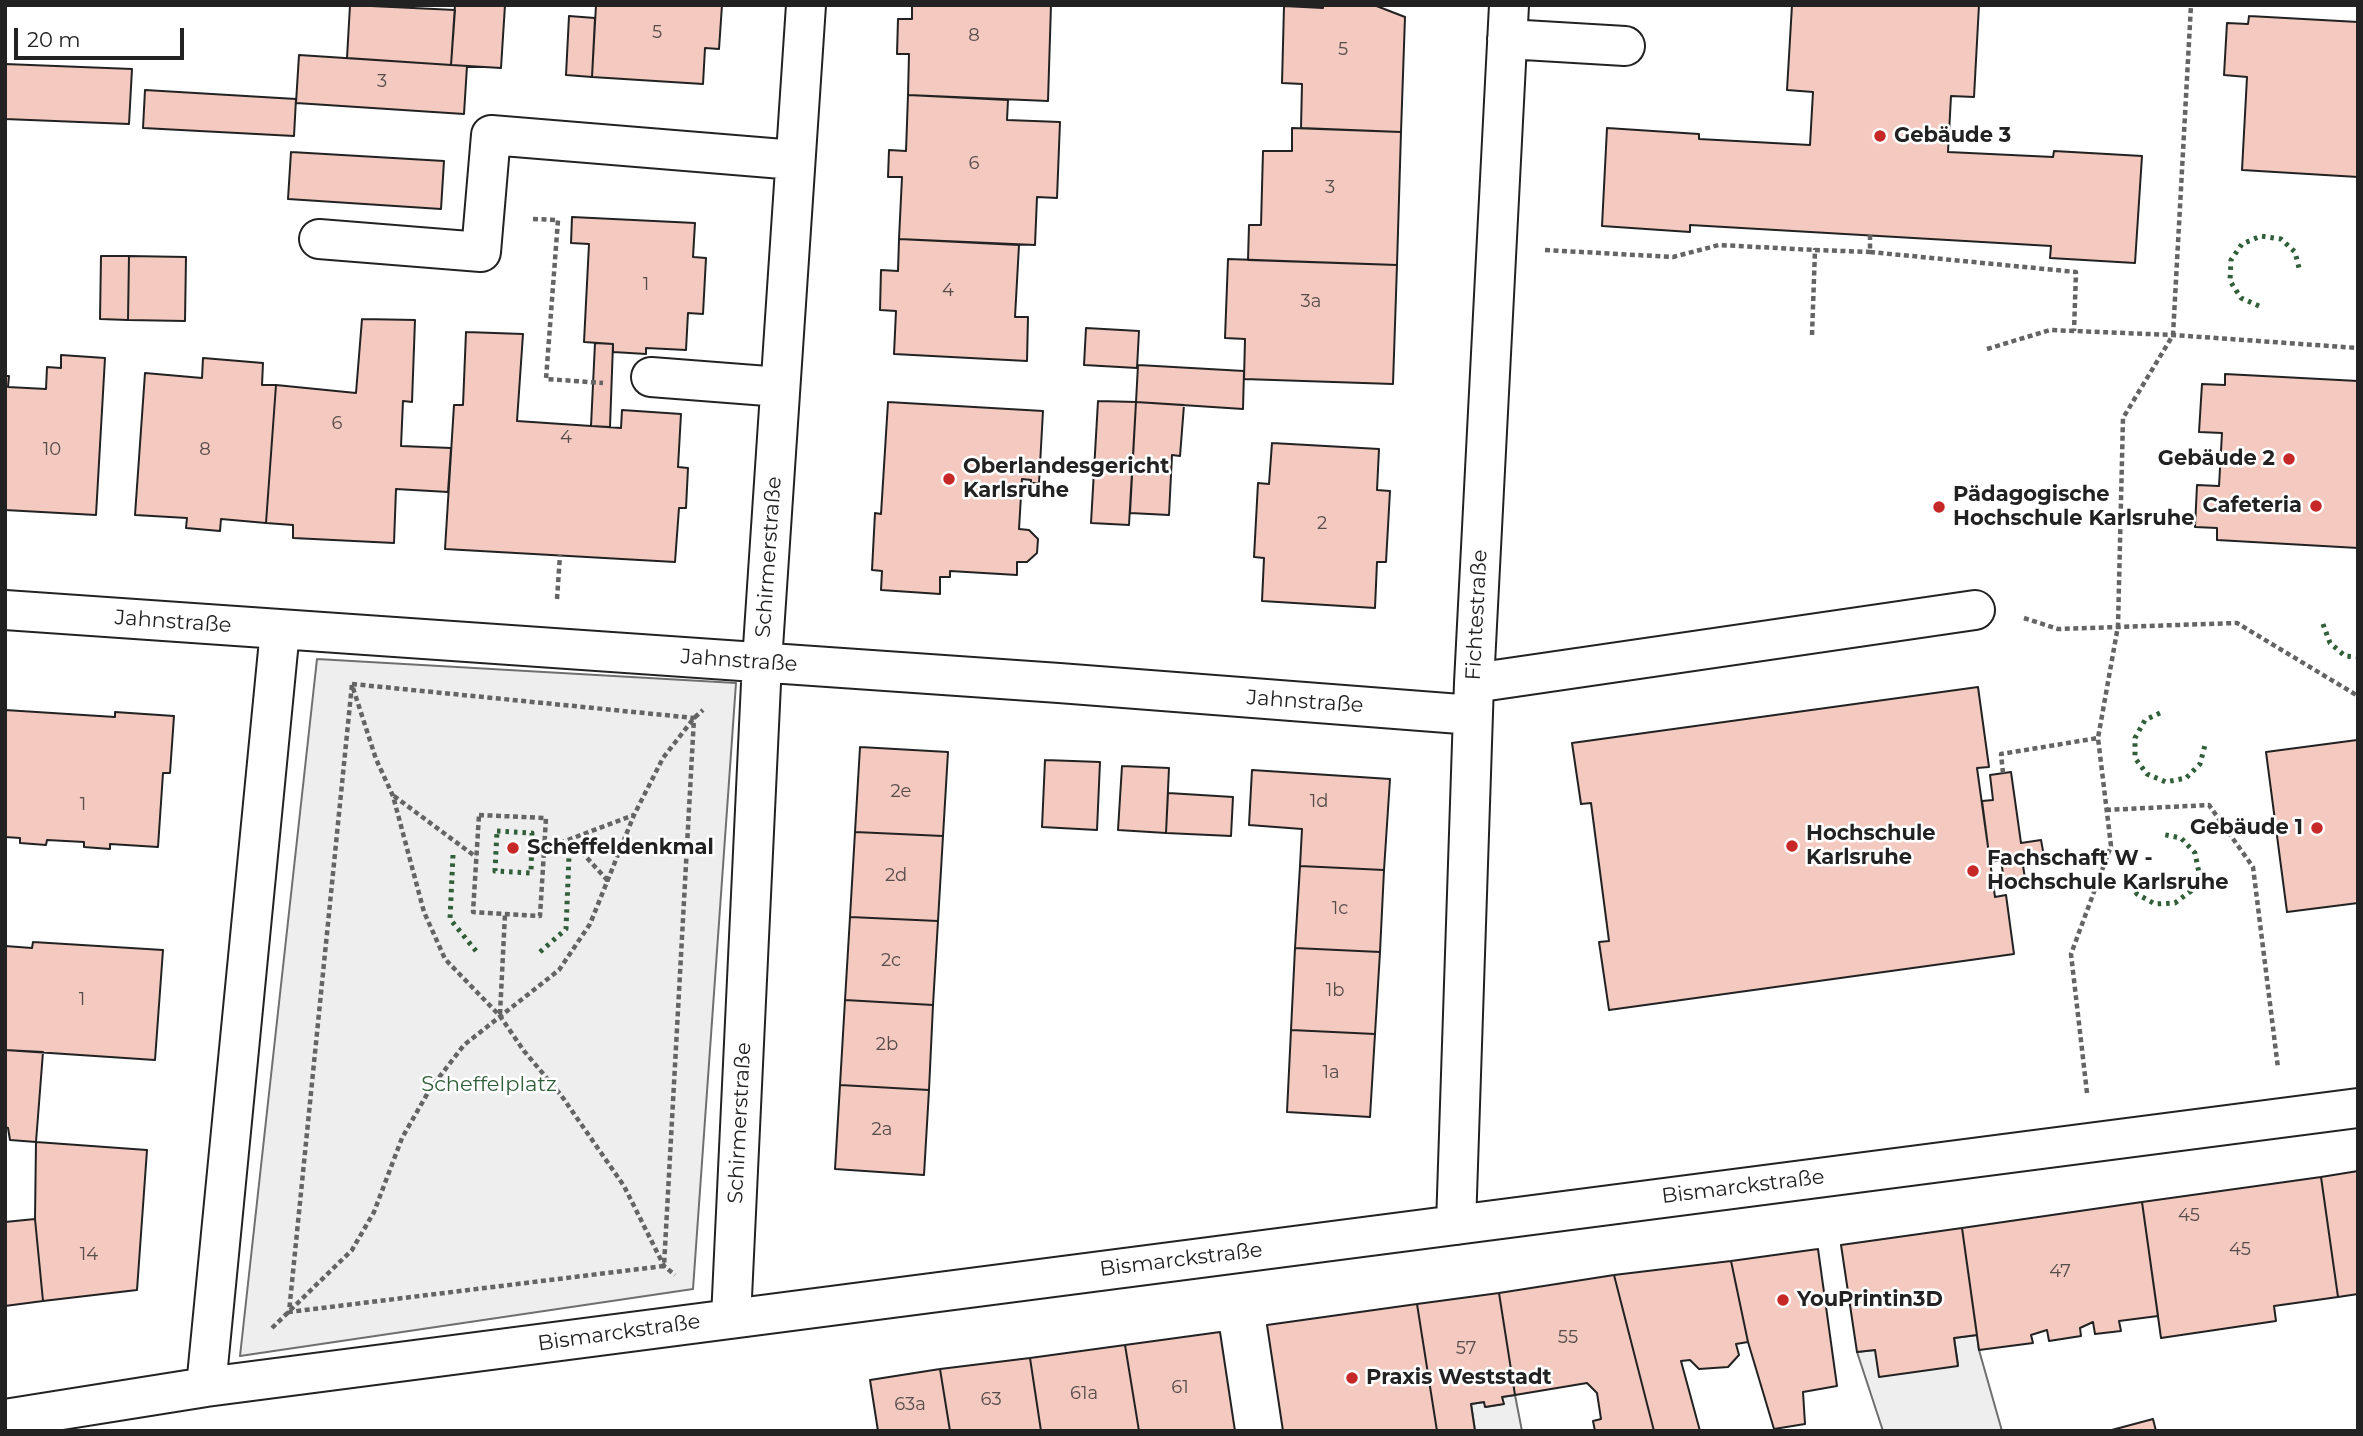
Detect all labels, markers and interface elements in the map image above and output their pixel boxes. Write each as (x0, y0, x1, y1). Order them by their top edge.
scale bar (18, 14, 187, 58)
house number: 5 (652, 22, 662, 44)
house number: 8 (968, 25, 980, 47)
text: 20 m (27, 27, 81, 52)
house number: 5 (1338, 39, 1348, 61)
house number: 3 (377, 71, 387, 93)
place label: Gebäude 3 (1894, 123, 2011, 149)
marker: Gebäude 3 (1872, 128, 1888, 144)
house number: 6 (969, 153, 979, 175)
house number: 3 (1325, 177, 1335, 199)
house number: 1 (643, 274, 649, 296)
house number: 4 (942, 280, 954, 302)
house number: 3a (1301, 291, 1321, 313)
house number: 6 (332, 413, 342, 435)
house number: 4 (560, 427, 572, 449)
house number: 10 (43, 439, 61, 461)
house number: 8 (199, 439, 211, 461)
place label: Gebäude 2 (2158, 446, 2275, 472)
marker: Gebäude 2 (2281, 451, 2297, 467)
place label: Oberlandesgericht Karlsruhe (963, 454, 1169, 504)
marker: Oberlandesgericht Karlsruhe (941, 471, 957, 487)
street label: Schirmerstraße (751, 476, 787, 638)
place label: Pädagogische Hochschule Karlsruhe (1953, 482, 2195, 532)
place label: Cafeteria (2202, 493, 2302, 519)
marker: Cafeteria (2308, 498, 2324, 514)
marker: Pädagogische Hochschule Karlsruhe (1931, 499, 1947, 515)
house number: 2 (1317, 513, 1327, 535)
street label: Fichtestraße (1461, 549, 1493, 681)
street label: Jahnstraße (114, 605, 232, 639)
street label: Jahnstraße (680, 644, 798, 678)
street label: Jahnstraße (1246, 685, 1364, 719)
house number: 2e (891, 781, 911, 803)
house number: 1d (1310, 791, 1328, 813)
house number: 1 (80, 794, 86, 816)
place label: Gebäude 1 (2190, 815, 2303, 841)
marker: Gebäude 1 (2309, 820, 2325, 836)
place label: Hochschule Karlsruhe (1806, 821, 1936, 871)
place label: Scheffeldenkmal (527, 835, 714, 861)
marker: Hochschule Karlsruhe (1784, 838, 1800, 854)
marker: Scheffeldenkmal (505, 840, 521, 856)
place label: Fachschaft W - Hochschule Karlsruhe (1987, 846, 2229, 896)
marker: Fachschaft W - Hochschule Karlsruhe (1965, 863, 1981, 879)
house number: 2d (885, 865, 907, 887)
house number: 1c (1332, 898, 1348, 920)
house number: 2c (881, 950, 901, 972)
house number: 1b (1326, 980, 1344, 1002)
house number: 1 (79, 989, 85, 1011)
house number: 2b (876, 1034, 898, 1056)
street label: Schirmerstraße (723, 1042, 757, 1204)
house number: 1a (1322, 1062, 1340, 1084)
park label: Scheffelplatz (421, 1072, 557, 1098)
house number: 2a (872, 1119, 892, 1141)
street label: Bismarckstraße (1660, 1165, 1826, 1209)
house number: 45 (2178, 1205, 2200, 1227)
street label: Bismarckstraße (1098, 1238, 1264, 1282)
house number: 45 (2229, 1239, 2251, 1261)
house number: 14 (80, 1244, 98, 1266)
house number: 47 (2049, 1261, 2071, 1283)
place label: YouPrintin3D (1797, 1287, 1943, 1313)
marker: YouPrintin3D (1775, 1292, 1791, 1308)
street label: Bismarckstraße (536, 1309, 702, 1357)
house number: 55 (1558, 1327, 1578, 1349)
house number: 57 (1456, 1338, 1476, 1360)
place label: Praxis Weststadt (1366, 1365, 1552, 1391)
marker: Praxis Weststadt (1344, 1370, 1360, 1386)
house number: 61 (1171, 1377, 1189, 1399)
house number: 61a (1070, 1383, 1098, 1405)
house number: 63 (980, 1389, 1002, 1411)
house number: 63a (894, 1394, 926, 1416)

